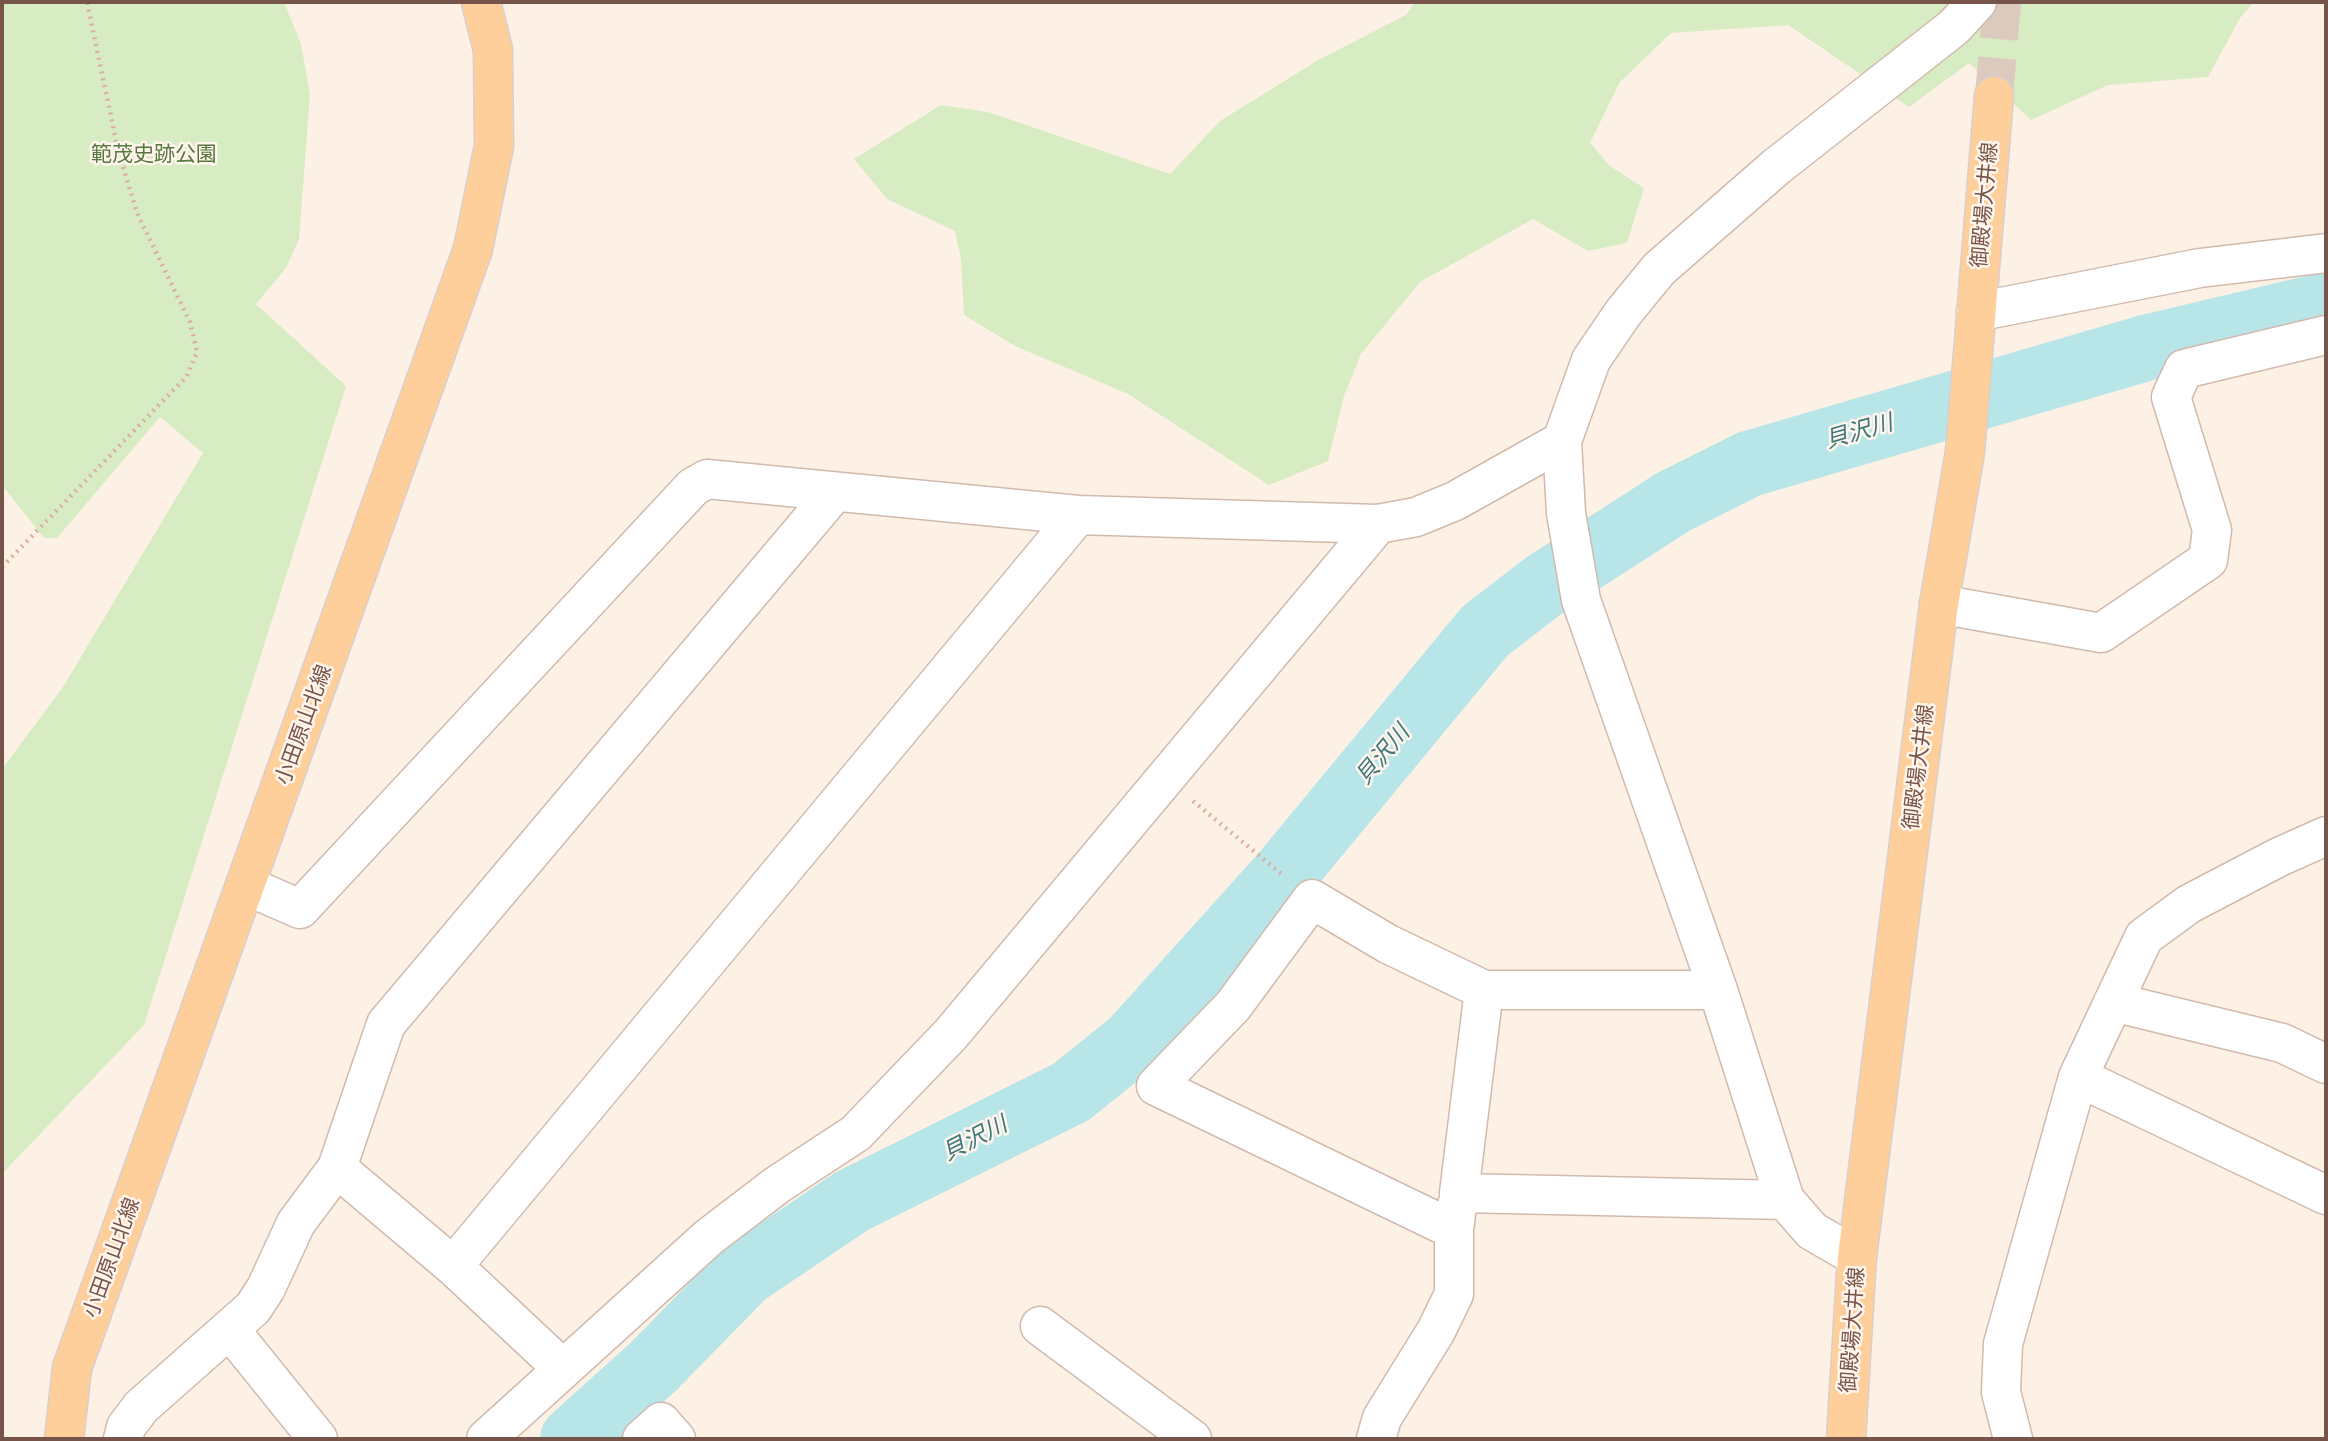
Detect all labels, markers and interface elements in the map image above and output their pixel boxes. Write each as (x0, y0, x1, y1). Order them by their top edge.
street label: 御殿場大井線 (1967, 141, 2003, 269)
park label: 範茂史跡公園 (91, 142, 217, 168)
water label: 貝沢川 (1822, 409, 1896, 455)
street label: 小田原山北線 (271, 661, 337, 789)
street label: 御殿場大井線 (1899, 703, 1939, 831)
water label: 貝沢川 (1350, 720, 1416, 790)
water label: 貝沢川 (938, 1111, 1012, 1167)
street label: 小田原山北線 (79, 1194, 145, 1322)
street label: 御殿場大井線 (1836, 1266, 1870, 1394)

